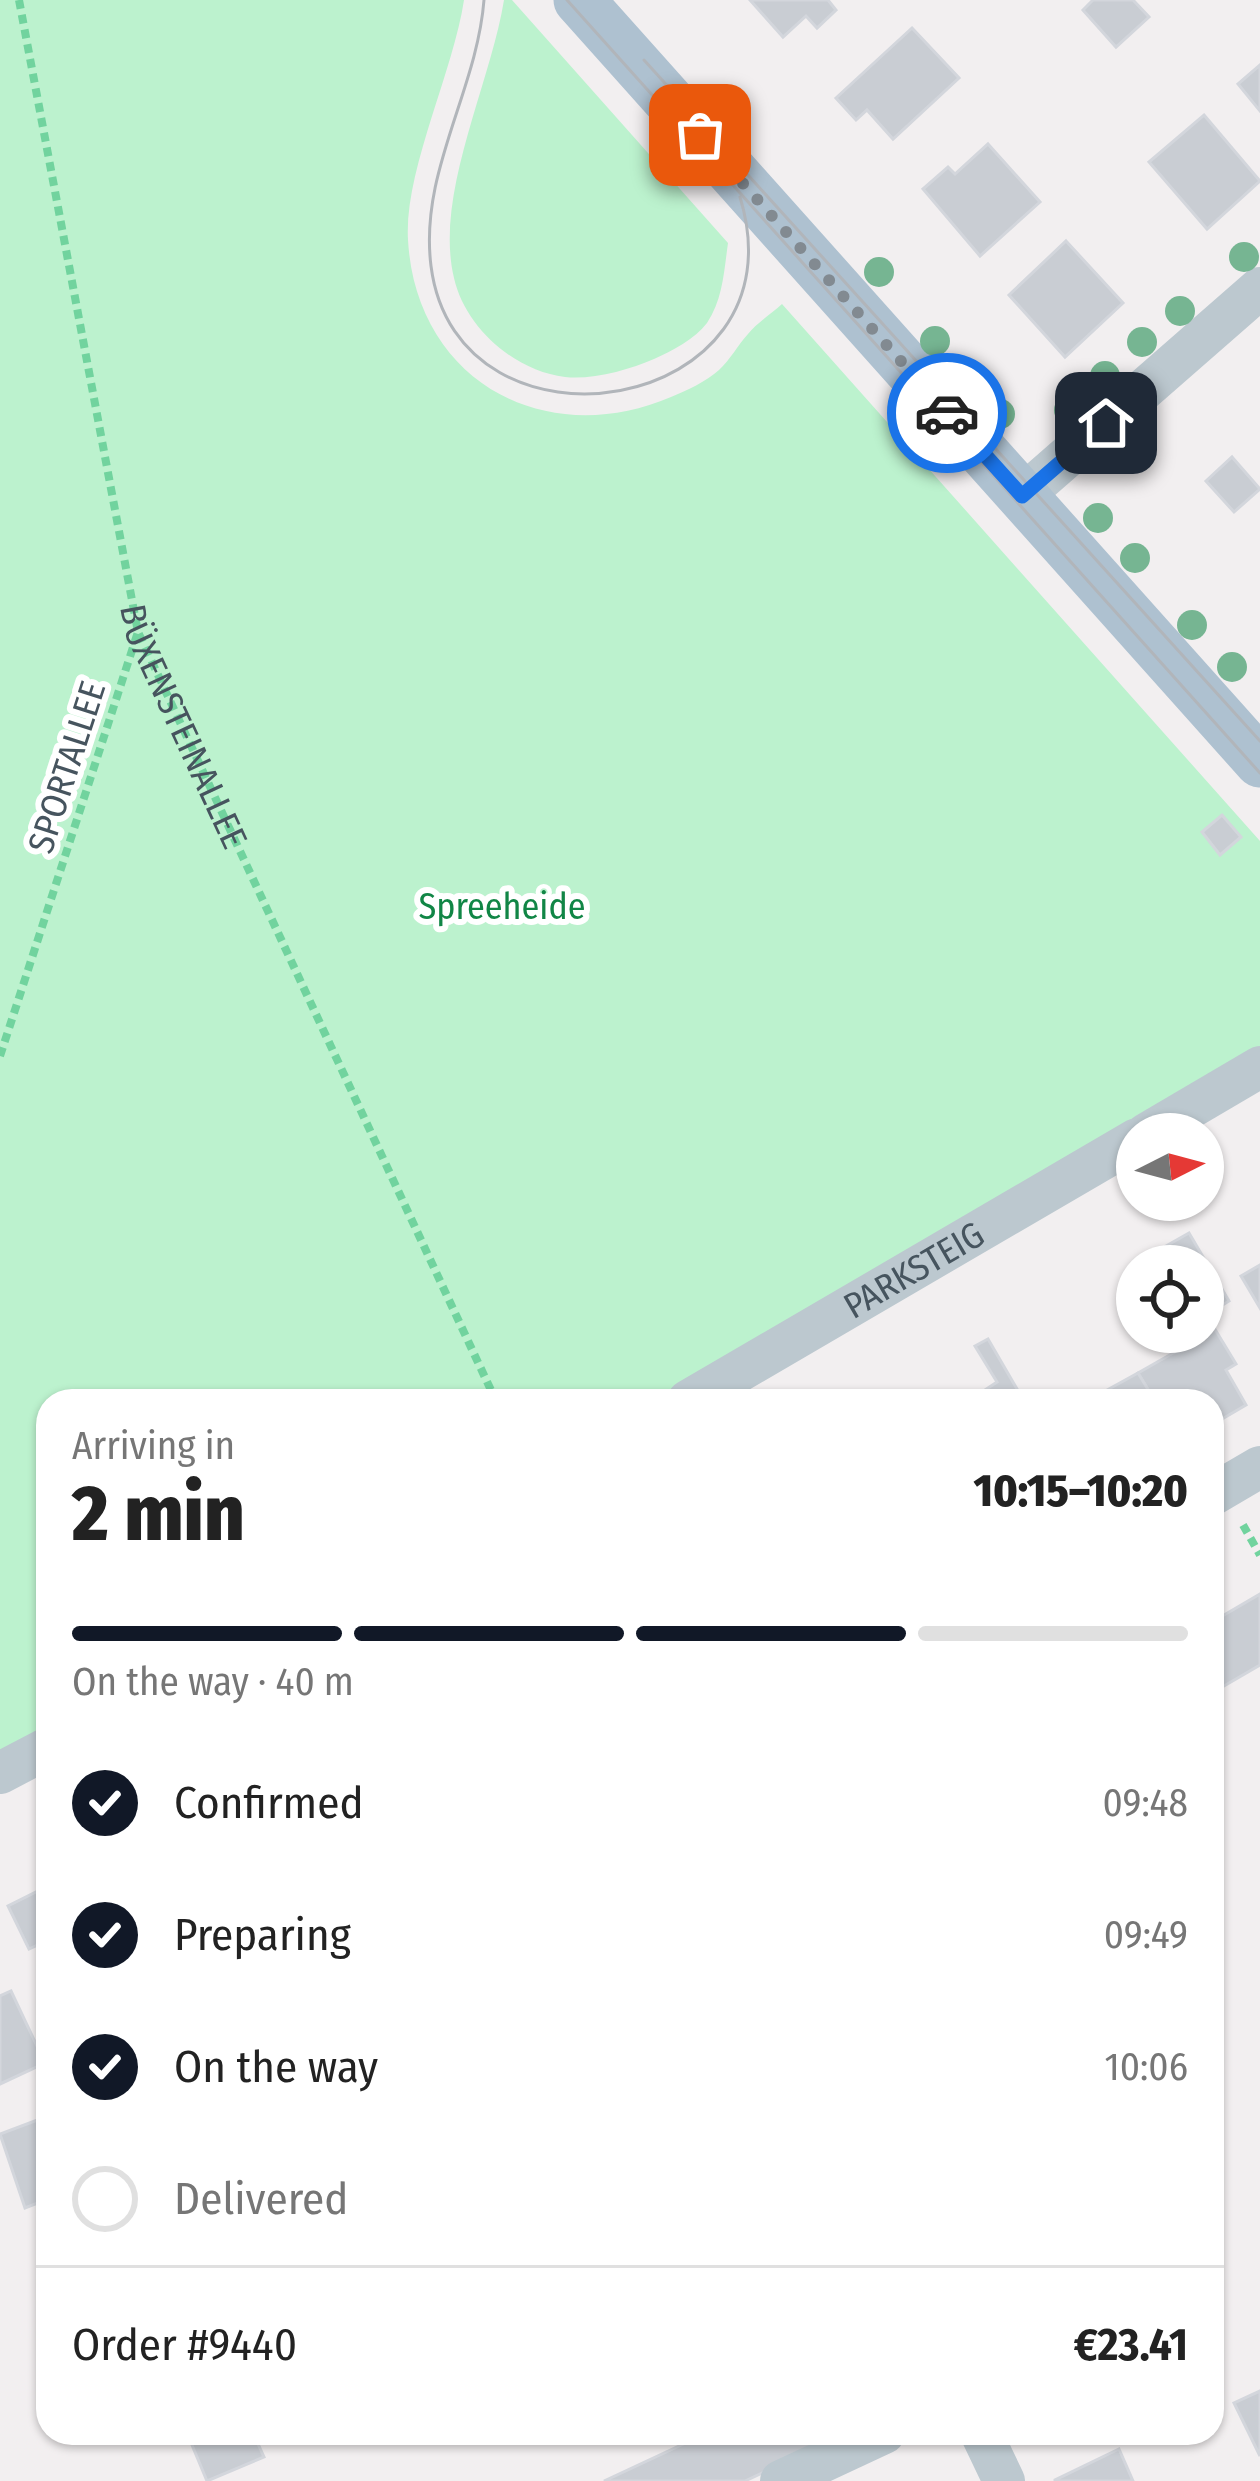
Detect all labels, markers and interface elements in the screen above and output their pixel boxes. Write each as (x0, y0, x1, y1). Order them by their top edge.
pin (649, 84, 751, 186)
icon: bag (667, 102, 733, 168)
courier (887, 353, 1007, 473)
pin (1055, 372, 1157, 474)
icon: car (914, 380, 980, 446)
icon: home (1073, 390, 1139, 456)
street label: BÜXENSTEINALLEE (110, 601, 257, 855)
street label: SPORTALLEE (19, 676, 115, 859)
park label: Spreeheide (418, 885, 586, 929)
north arrow (1116, 1113, 1224, 1221)
map controls (1116, 1113, 1224, 1353)
street label: PARKSTEIG (836, 1212, 992, 1328)
button: locate (1116, 1245, 1224, 1353)
text: Arriving in (72, 1423, 235, 1469)
text: 10:15–10:20 (973, 1464, 1188, 1518)
text: 2 min (72, 1467, 245, 1561)
text: On the way · 40 m (72, 1659, 354, 1705)
icon: check (72, 1770, 138, 1836)
text: Confirmed (174, 1776, 364, 1830)
text: 09:48 (1103, 1780, 1188, 1826)
icon: check (72, 1902, 138, 1968)
text: Preparing (174, 1908, 351, 1962)
text: 09:49 (1104, 1912, 1188, 1958)
icon: check (72, 2034, 138, 2100)
text: On the way (174, 2040, 378, 2094)
text: 10:06 (1105, 2044, 1188, 2090)
text: Delivered (174, 2172, 348, 2226)
text: Order #9440 (72, 2318, 297, 2372)
text: €23.41 (1074, 2318, 1188, 2372)

